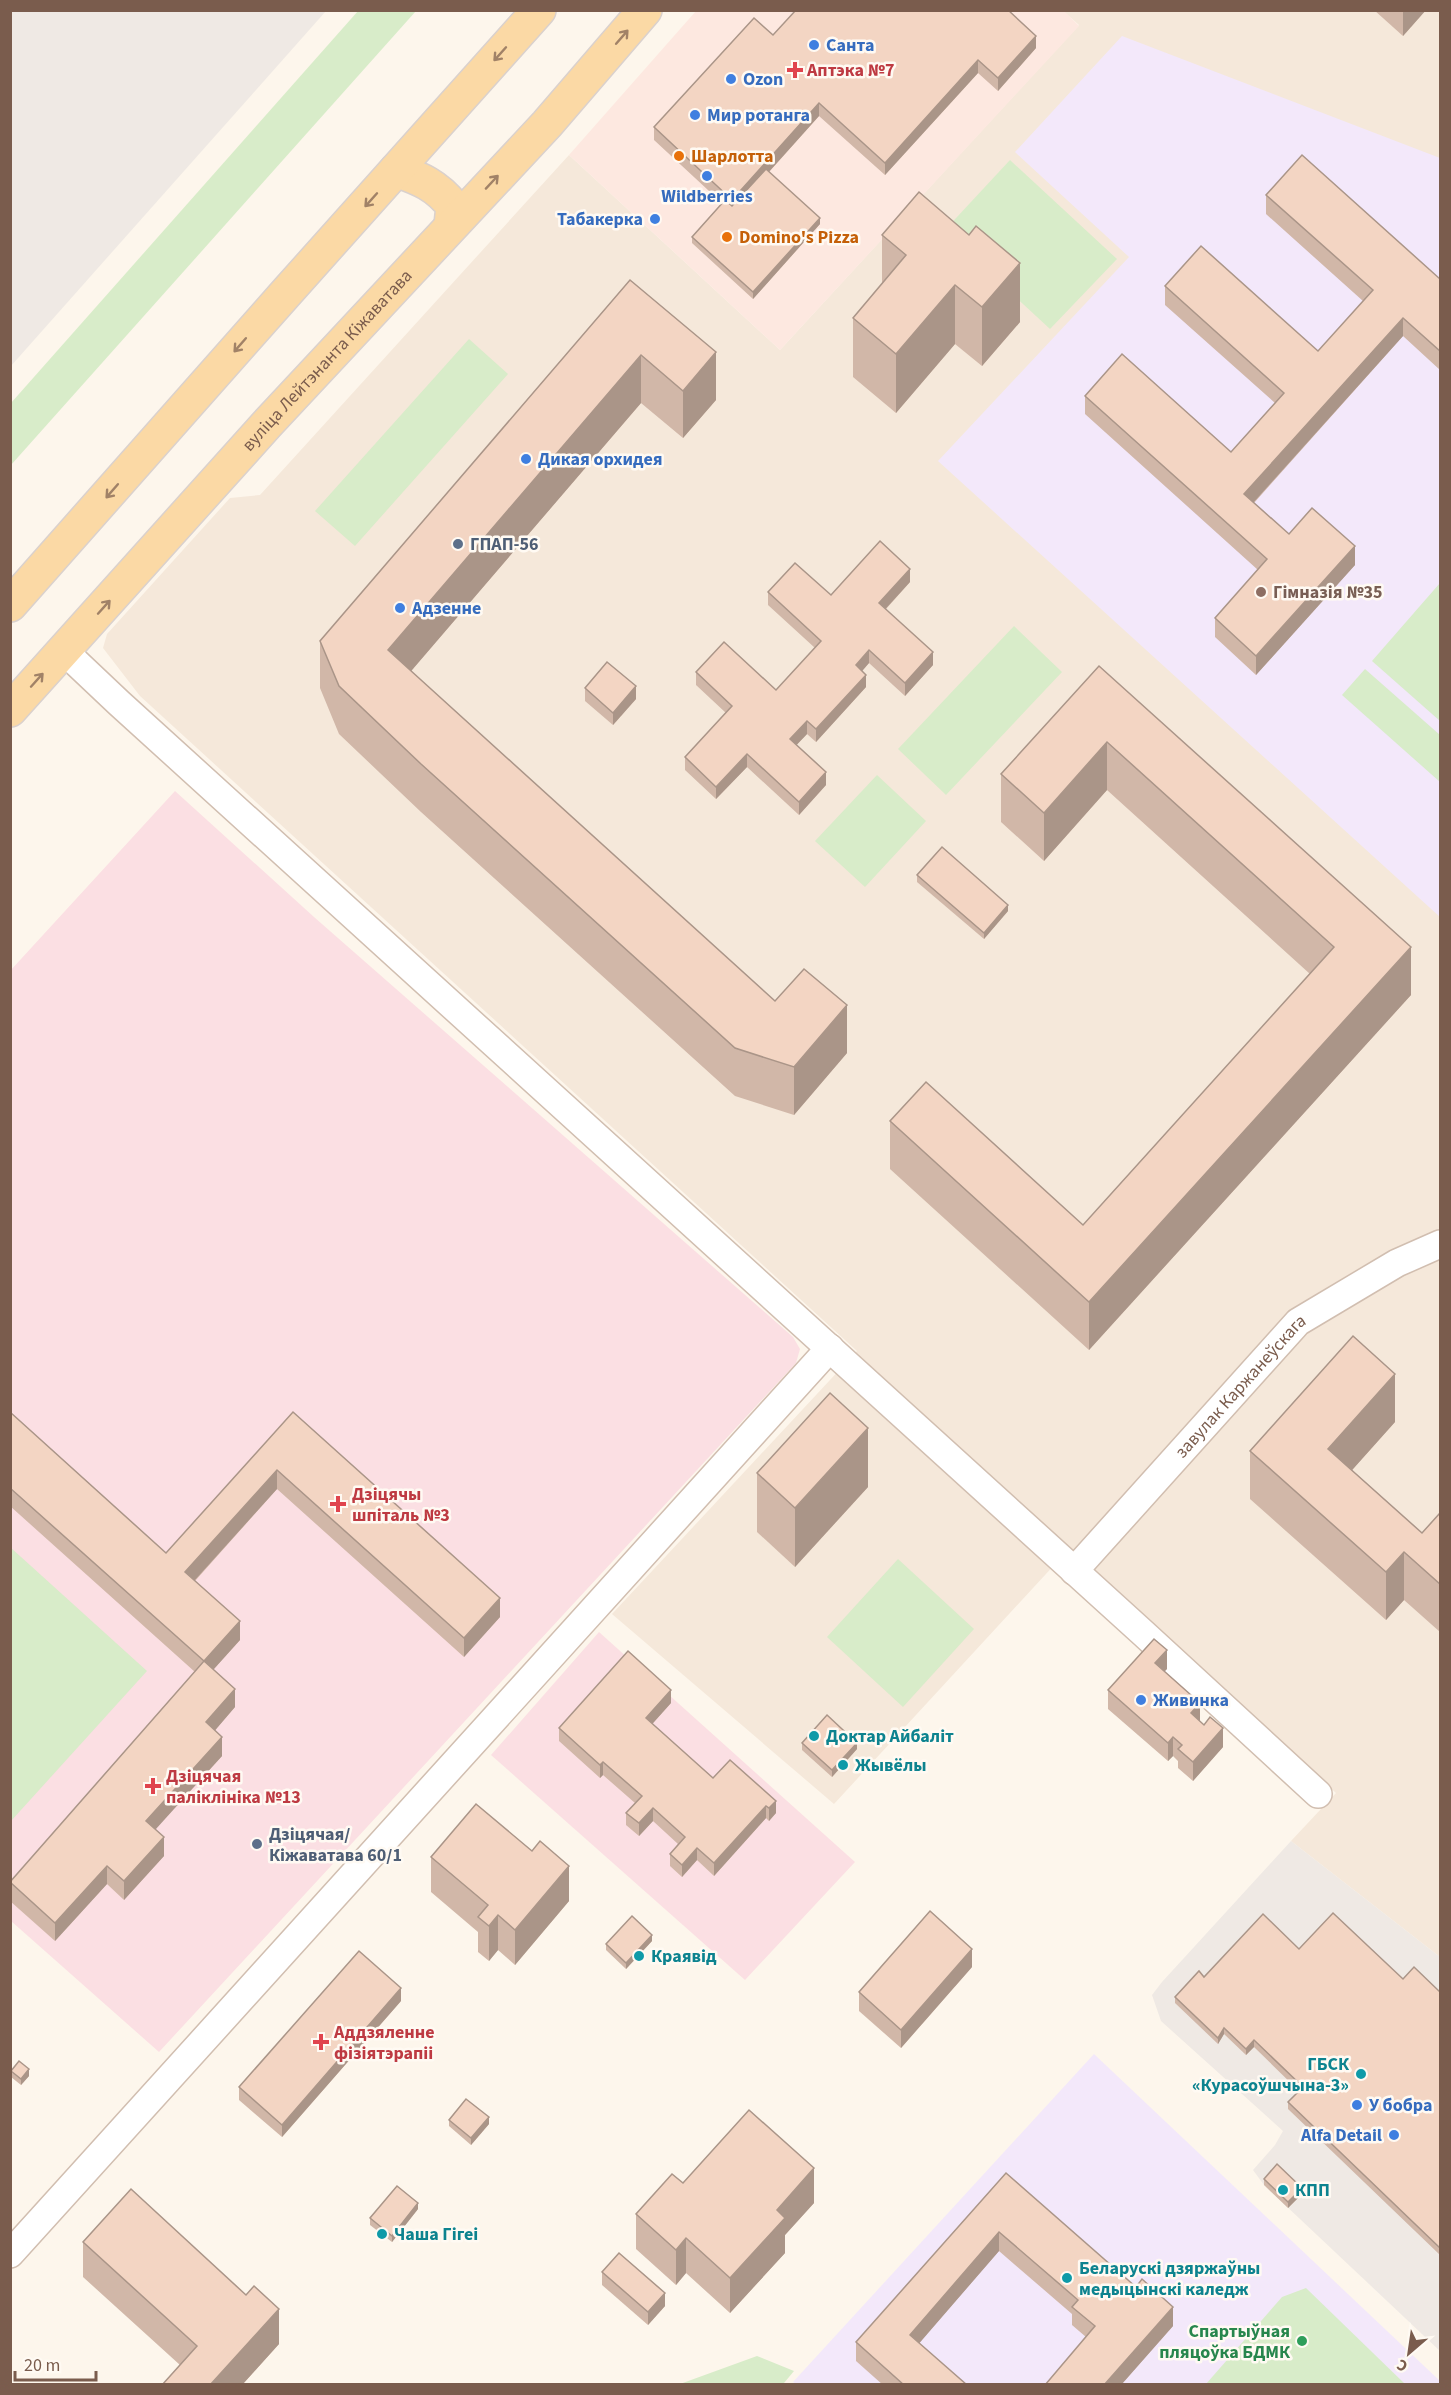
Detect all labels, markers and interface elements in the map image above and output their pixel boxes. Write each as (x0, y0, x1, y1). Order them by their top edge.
one-way arrow (615, 30, 629, 45)
place label: Санта (826, 33, 874, 58)
marker: Санта (807, 38, 821, 52)
one-way arrow (493, 46, 507, 61)
place label: Аптэка №7 (806, 58, 894, 83)
marker: Аптэка №7 (788, 63, 802, 77)
place label: Ozon (743, 67, 783, 92)
marker: Ozon (724, 72, 738, 86)
place label: Мир ротанга (707, 103, 810, 128)
marker: Мир ротанга (688, 108, 702, 122)
place label: Шарлотта (691, 144, 774, 169)
marker: Шарлотта (672, 149, 686, 163)
marker: Wildberries (700, 169, 714, 183)
one-way arrow (484, 175, 499, 190)
place label: Wildberries (661, 184, 753, 209)
one-way arrow (364, 192, 378, 207)
place label: Табакерка (557, 207, 643, 232)
marker: Табакерка (648, 212, 662, 226)
place label: Domino's Pizza (739, 225, 859, 250)
marker: Domino's Pizza (720, 230, 734, 244)
street label: вуліца Лейтэнанта Кіжаватава (236, 264, 418, 457)
one-way arrow (233, 337, 247, 352)
place label: Дикая орхидея (538, 447, 663, 472)
marker: Дикая орхидея (519, 452, 533, 466)
one-way arrow (105, 483, 118, 499)
place label: ГПАП-56 (470, 532, 539, 557)
marker: ГПАП-56 (451, 537, 465, 551)
place label: Гімназія №35 (1273, 580, 1383, 605)
marker: Гімназія №35 (1254, 585, 1268, 599)
place label: Адзенне (411, 596, 481, 621)
one-way arrow (97, 600, 111, 615)
marker: Адзенне (393, 601, 407, 615)
one-way arrow (30, 673, 44, 688)
street label: завулак Каржанеўскага (1169, 1308, 1310, 1463)
place label: Дзіцячы шпіталь №3 (352, 1482, 450, 1528)
marker: Дзіцячы шпіталь №3 (329, 1495, 347, 1513)
place label: Живинка (1153, 1688, 1229, 1713)
marker: Живинка (1134, 1693, 1148, 1707)
place label: Доктар Айбаліт (826, 1724, 954, 1749)
marker: Доктар Айбаліт (807, 1729, 821, 1743)
place label: Жывёлы (855, 1753, 927, 1778)
marker: Жывёлы (836, 1758, 850, 1772)
place label: Дзіцячая паліклініка №13 (166, 1764, 301, 1810)
marker: Дзіцячая паліклініка №13 (144, 1777, 162, 1795)
place label: Дзіцячая/ Кіжаватава 60/1 (269, 1822, 402, 1868)
marker: Дзіцячая/ Кіжаватава 60/1 (250, 1837, 264, 1851)
place label: Краявід (651, 1944, 717, 1969)
marker: Краявід (632, 1949, 646, 1963)
place label: Аддзяленне фізіятэрапіі (333, 2020, 435, 2066)
marker: Аддзяленне фізіятэрапіі (312, 2033, 330, 2051)
place label: ГБСК «Курасоўшчына-3» (1192, 2052, 1350, 2098)
marker: ГБСК «Курасоўшчына-3» (1354, 2067, 1368, 2081)
place label: У бобра (1369, 2093, 1432, 2118)
marker: У бобра (1350, 2098, 1364, 2112)
place label: Alfa Detail (1300, 2123, 1382, 2148)
marker: Alfa Detail (1387, 2128, 1401, 2142)
place label: КПП (1295, 2178, 1330, 2203)
marker: КПП (1276, 2183, 1290, 2197)
place label: Чаша Гігеі (394, 2222, 478, 2247)
marker: Чаша Гігеі (375, 2227, 389, 2241)
place label: Беларускі дзяржаўны медыцынскі каледж (1079, 2256, 1260, 2302)
marker: Беларускі дзяржаўны медыцынскі каледж (1060, 2271, 1074, 2285)
place label: Спартыўная пляцоўка БДМК (1159, 2319, 1291, 2365)
north arrow (1379, 2323, 1439, 2383)
marker: Спартыўная пляцоўка БДМК (1295, 2334, 1309, 2348)
scale bar (15, 2344, 96, 2382)
text: 20 m (24, 2353, 60, 2378)
text: С (1393, 2353, 1412, 2377)

